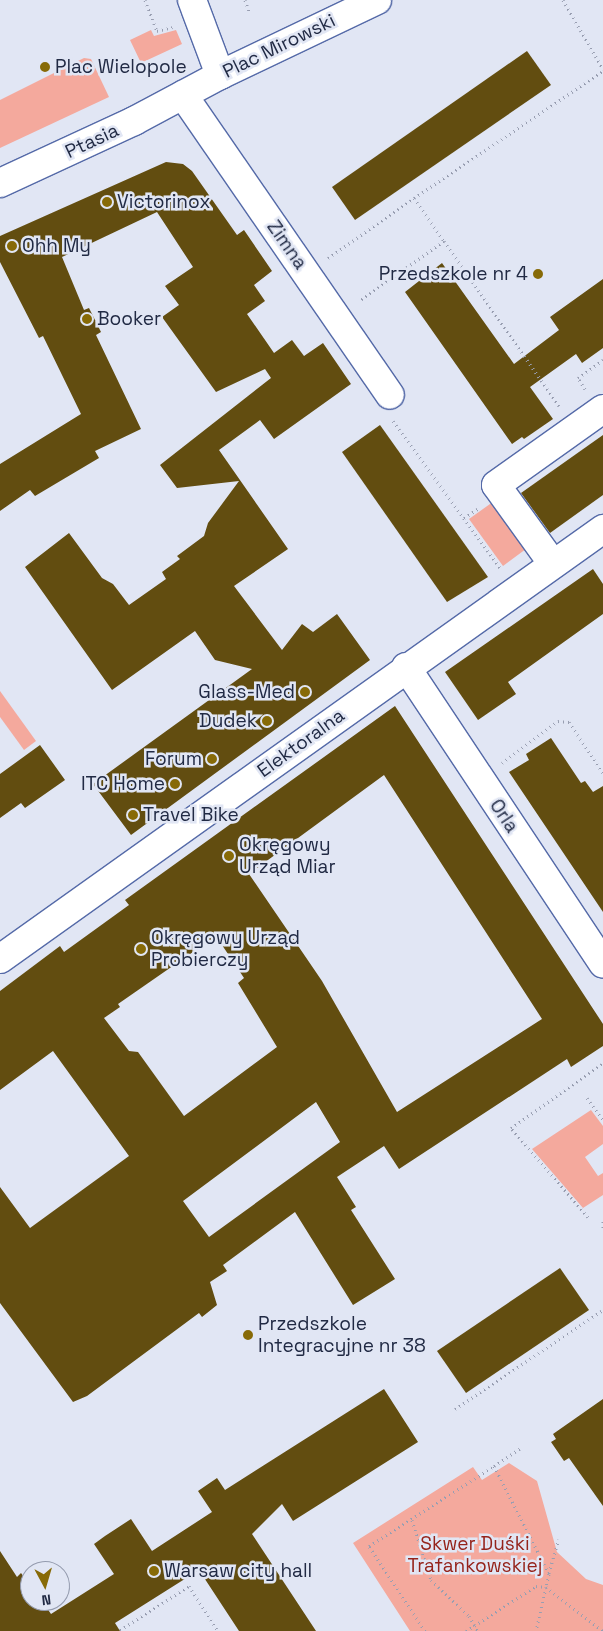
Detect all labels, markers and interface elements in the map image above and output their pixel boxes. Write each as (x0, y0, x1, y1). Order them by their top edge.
street label: Plac Mirowski (219, 9, 339, 83)
place label: Plac Wielopole (55, 56, 187, 78)
marker: Plac Wielopole (39, 61, 51, 73)
street label: Ptasia (62, 119, 122, 163)
place label: Victorinox (117, 191, 210, 213)
marker: Victorinox (101, 196, 113, 208)
street label: Zimna (262, 216, 312, 274)
place label: Ohh My (22, 235, 91, 257)
marker: Ohh My (6, 240, 18, 252)
place label: Przedszkole nr 4 (379, 263, 528, 285)
marker: Przedszkole nr 4 (532, 268, 544, 280)
place label: Booker (97, 308, 161, 330)
marker: Booker (81, 313, 93, 325)
place label: Glass-Med (198, 681, 295, 703)
marker: Glass-Med (299, 686, 311, 698)
street label: Elektoralna (253, 704, 349, 782)
place label: Dudek (199, 710, 257, 732)
marker: Dudek (261, 715, 273, 727)
place label: Forum (145, 748, 202, 770)
marker: Forum (206, 753, 218, 765)
place label: ITC Home (81, 773, 165, 795)
marker: ITC Home (169, 778, 181, 790)
street label: Orla (485, 795, 523, 837)
place label: Travel Bike (143, 804, 239, 826)
marker: Travel Bike (127, 809, 139, 821)
place label: Okręgowy Urząd Miar (239, 834, 336, 878)
marker: Okręgowy Urząd Miar (223, 850, 235, 862)
place label: Okręgowy Urząd Probierczy (151, 927, 300, 971)
marker: Okręgowy Urząd Probierczy (135, 943, 147, 955)
place label: Przedszkole Integracyjne nr 38 (258, 1313, 426, 1357)
marker: Przedszkole Integracyjne nr 38 (242, 1329, 254, 1341)
park label: Skwer Duśki Trafankowskiej (408, 1533, 542, 1577)
place label: Warsaw city hall (164, 1560, 312, 1582)
north arrow (20, 1561, 70, 1611)
marker: Warsaw city hall (148, 1565, 160, 1577)
text: N (41, 1590, 52, 1609)

